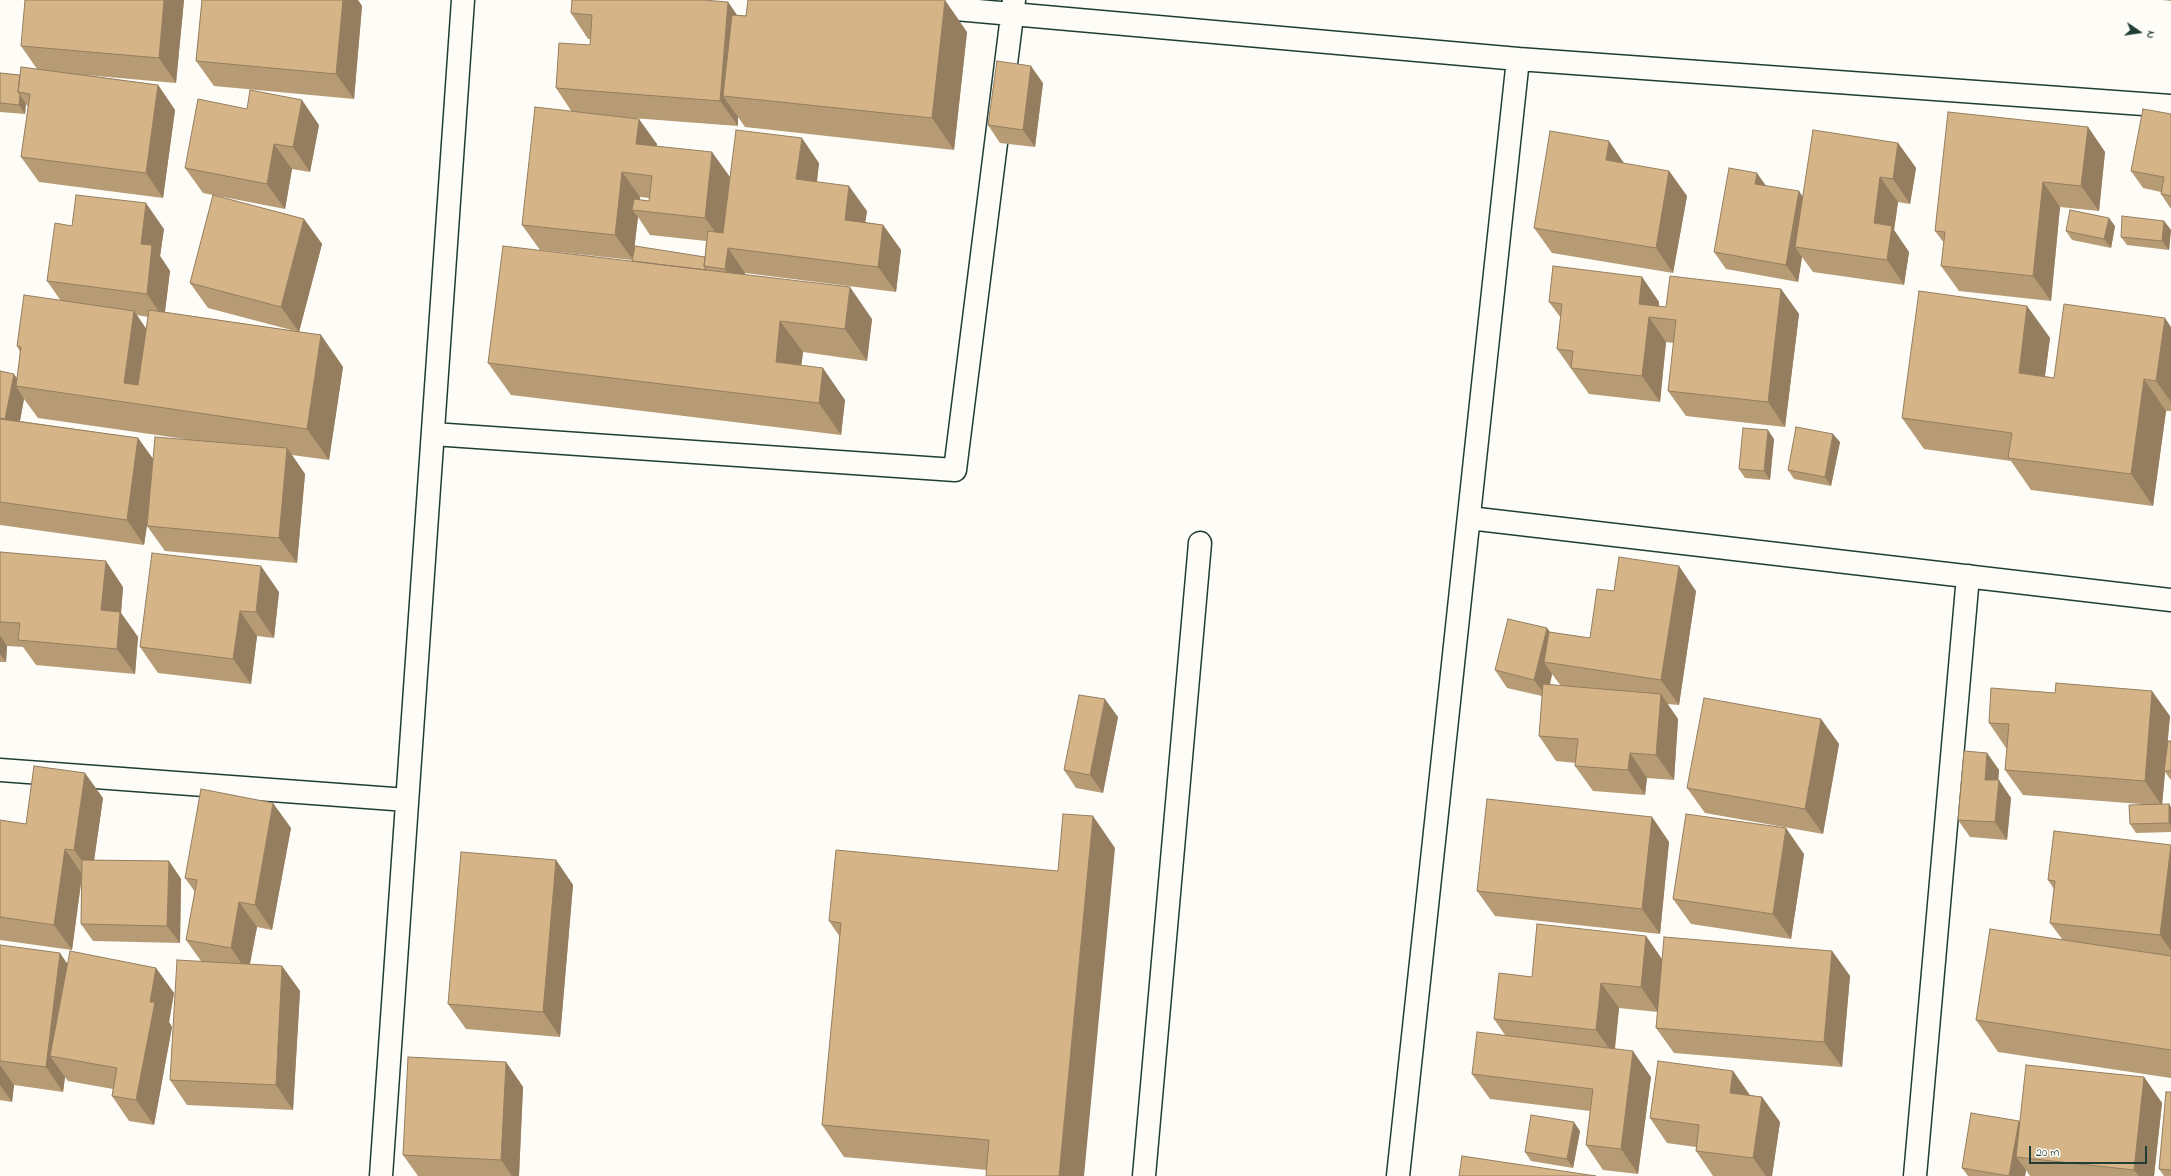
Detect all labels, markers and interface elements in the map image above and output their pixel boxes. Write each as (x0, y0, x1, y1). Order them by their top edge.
north arrow (2119, 12, 2159, 52)
text: N (2142, 29, 2159, 40)
scale bar (2031, 1138, 2149, 1164)
text: 20 m (2036, 1144, 2059, 1162)

